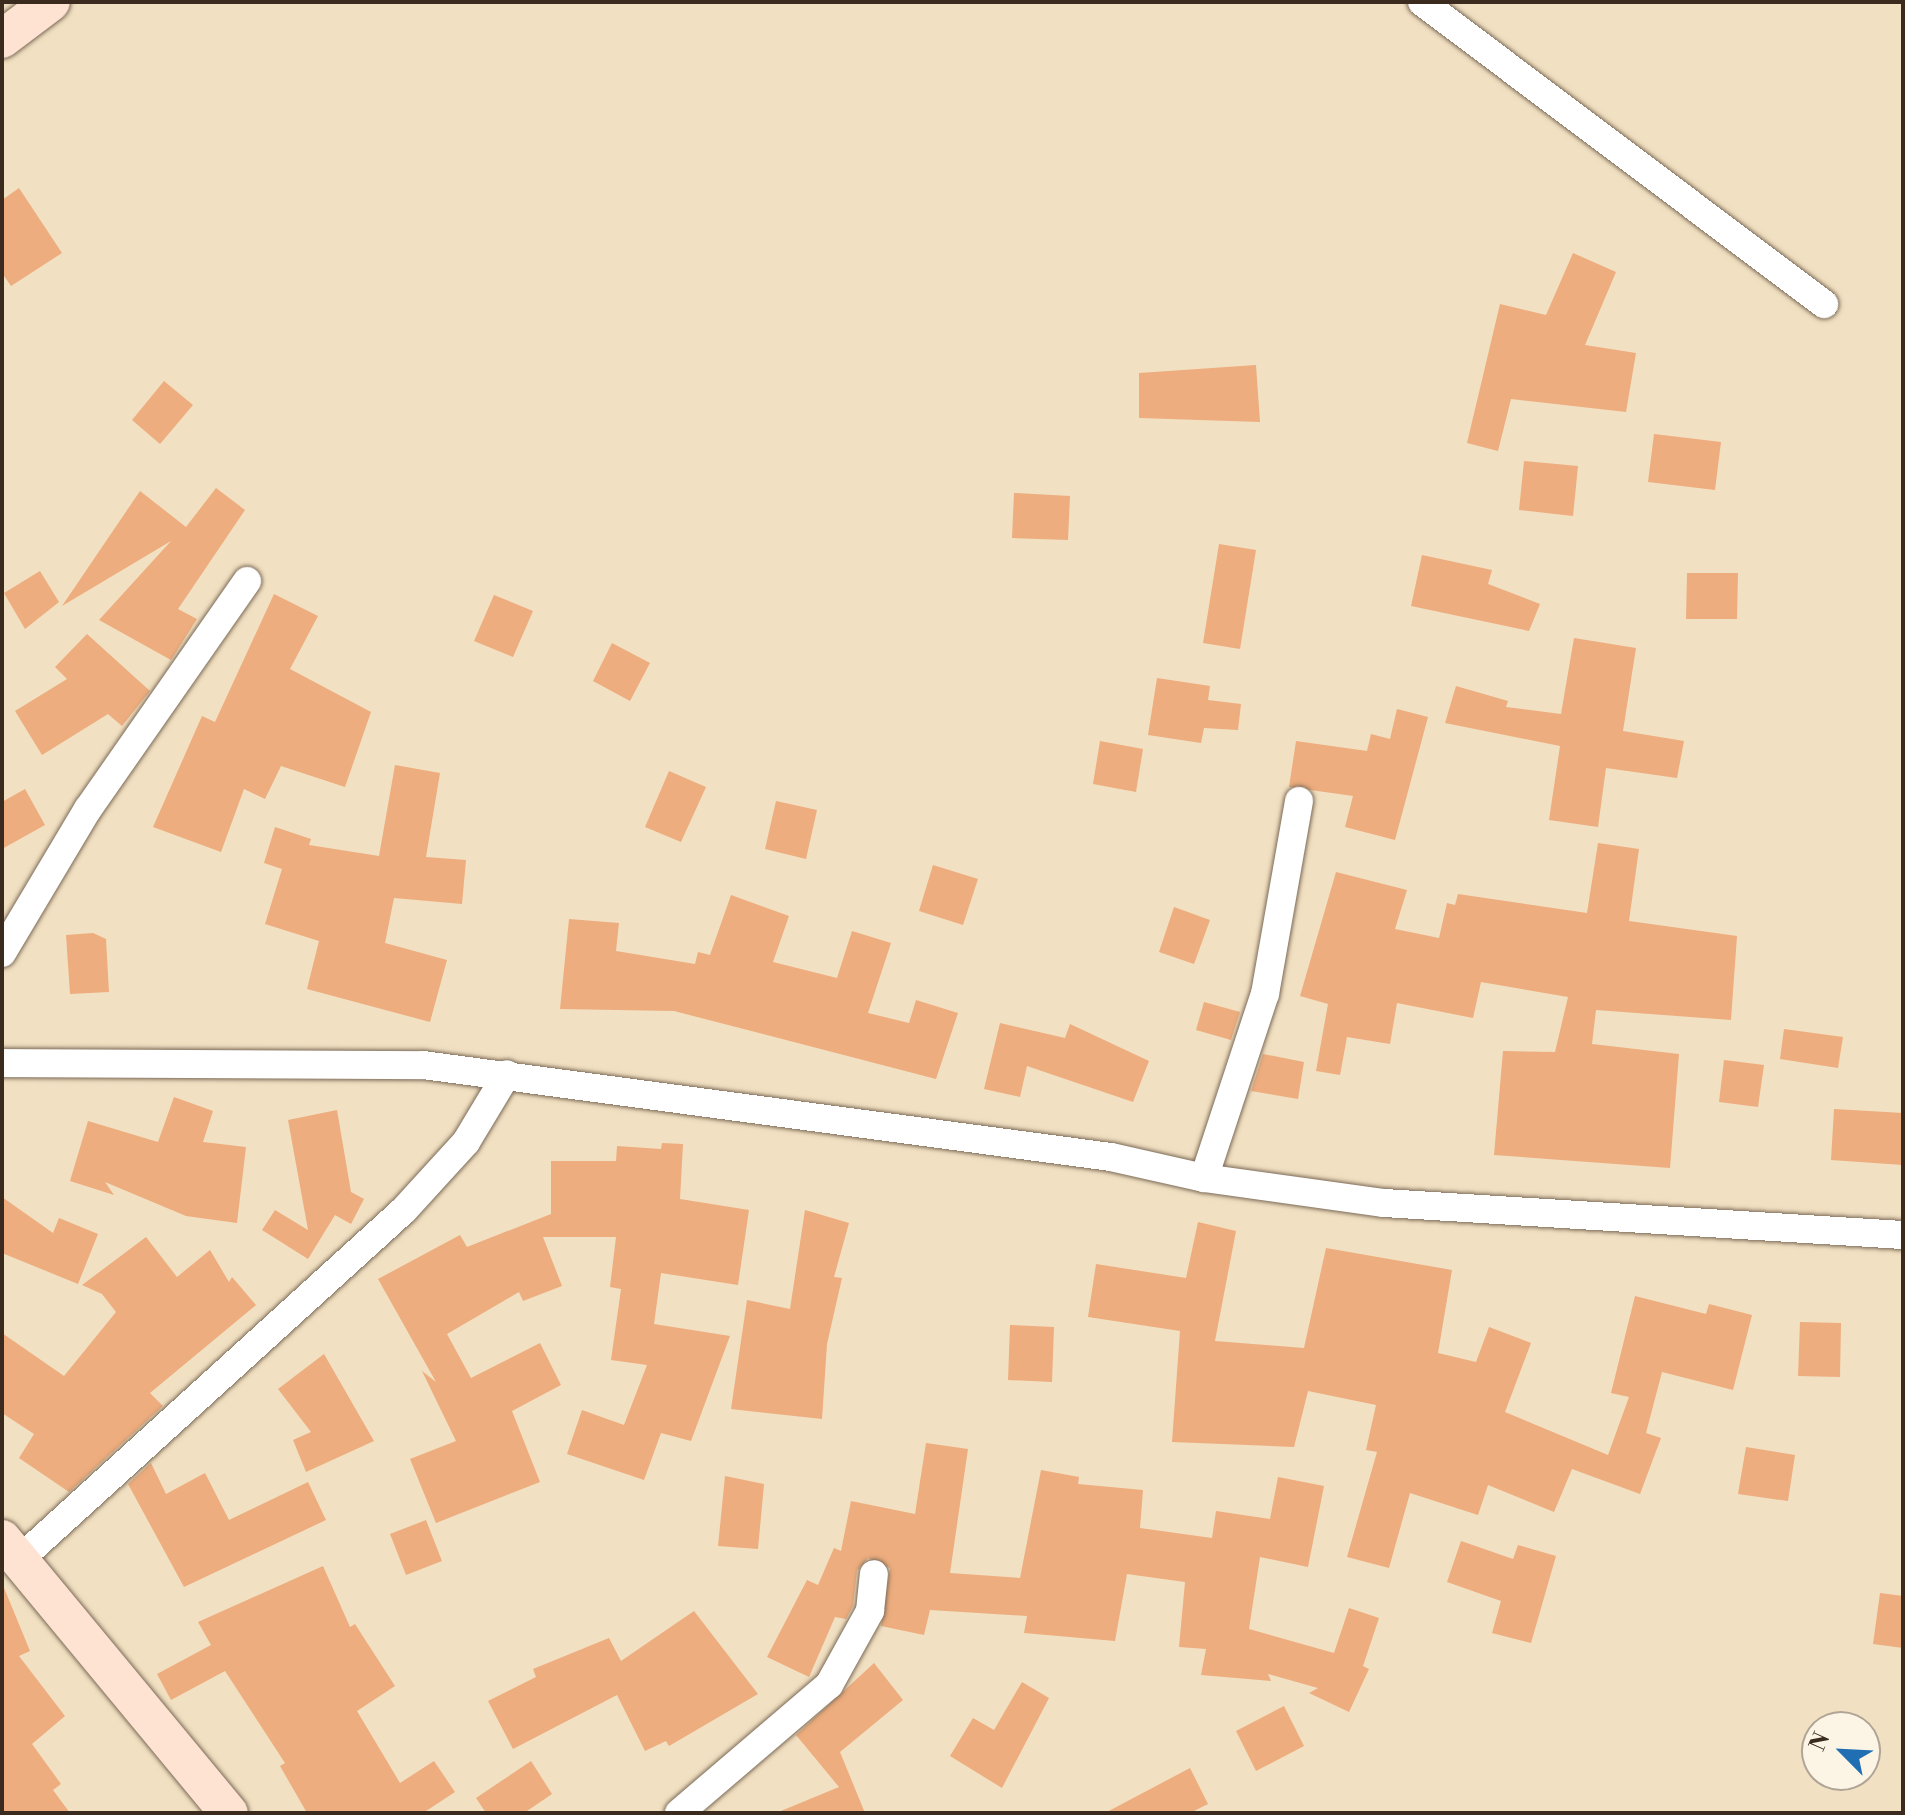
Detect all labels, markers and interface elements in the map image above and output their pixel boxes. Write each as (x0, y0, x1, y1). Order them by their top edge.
north arrow (1801, 1711, 1881, 1791)
text: N (1805, 1728, 1836, 1755)

